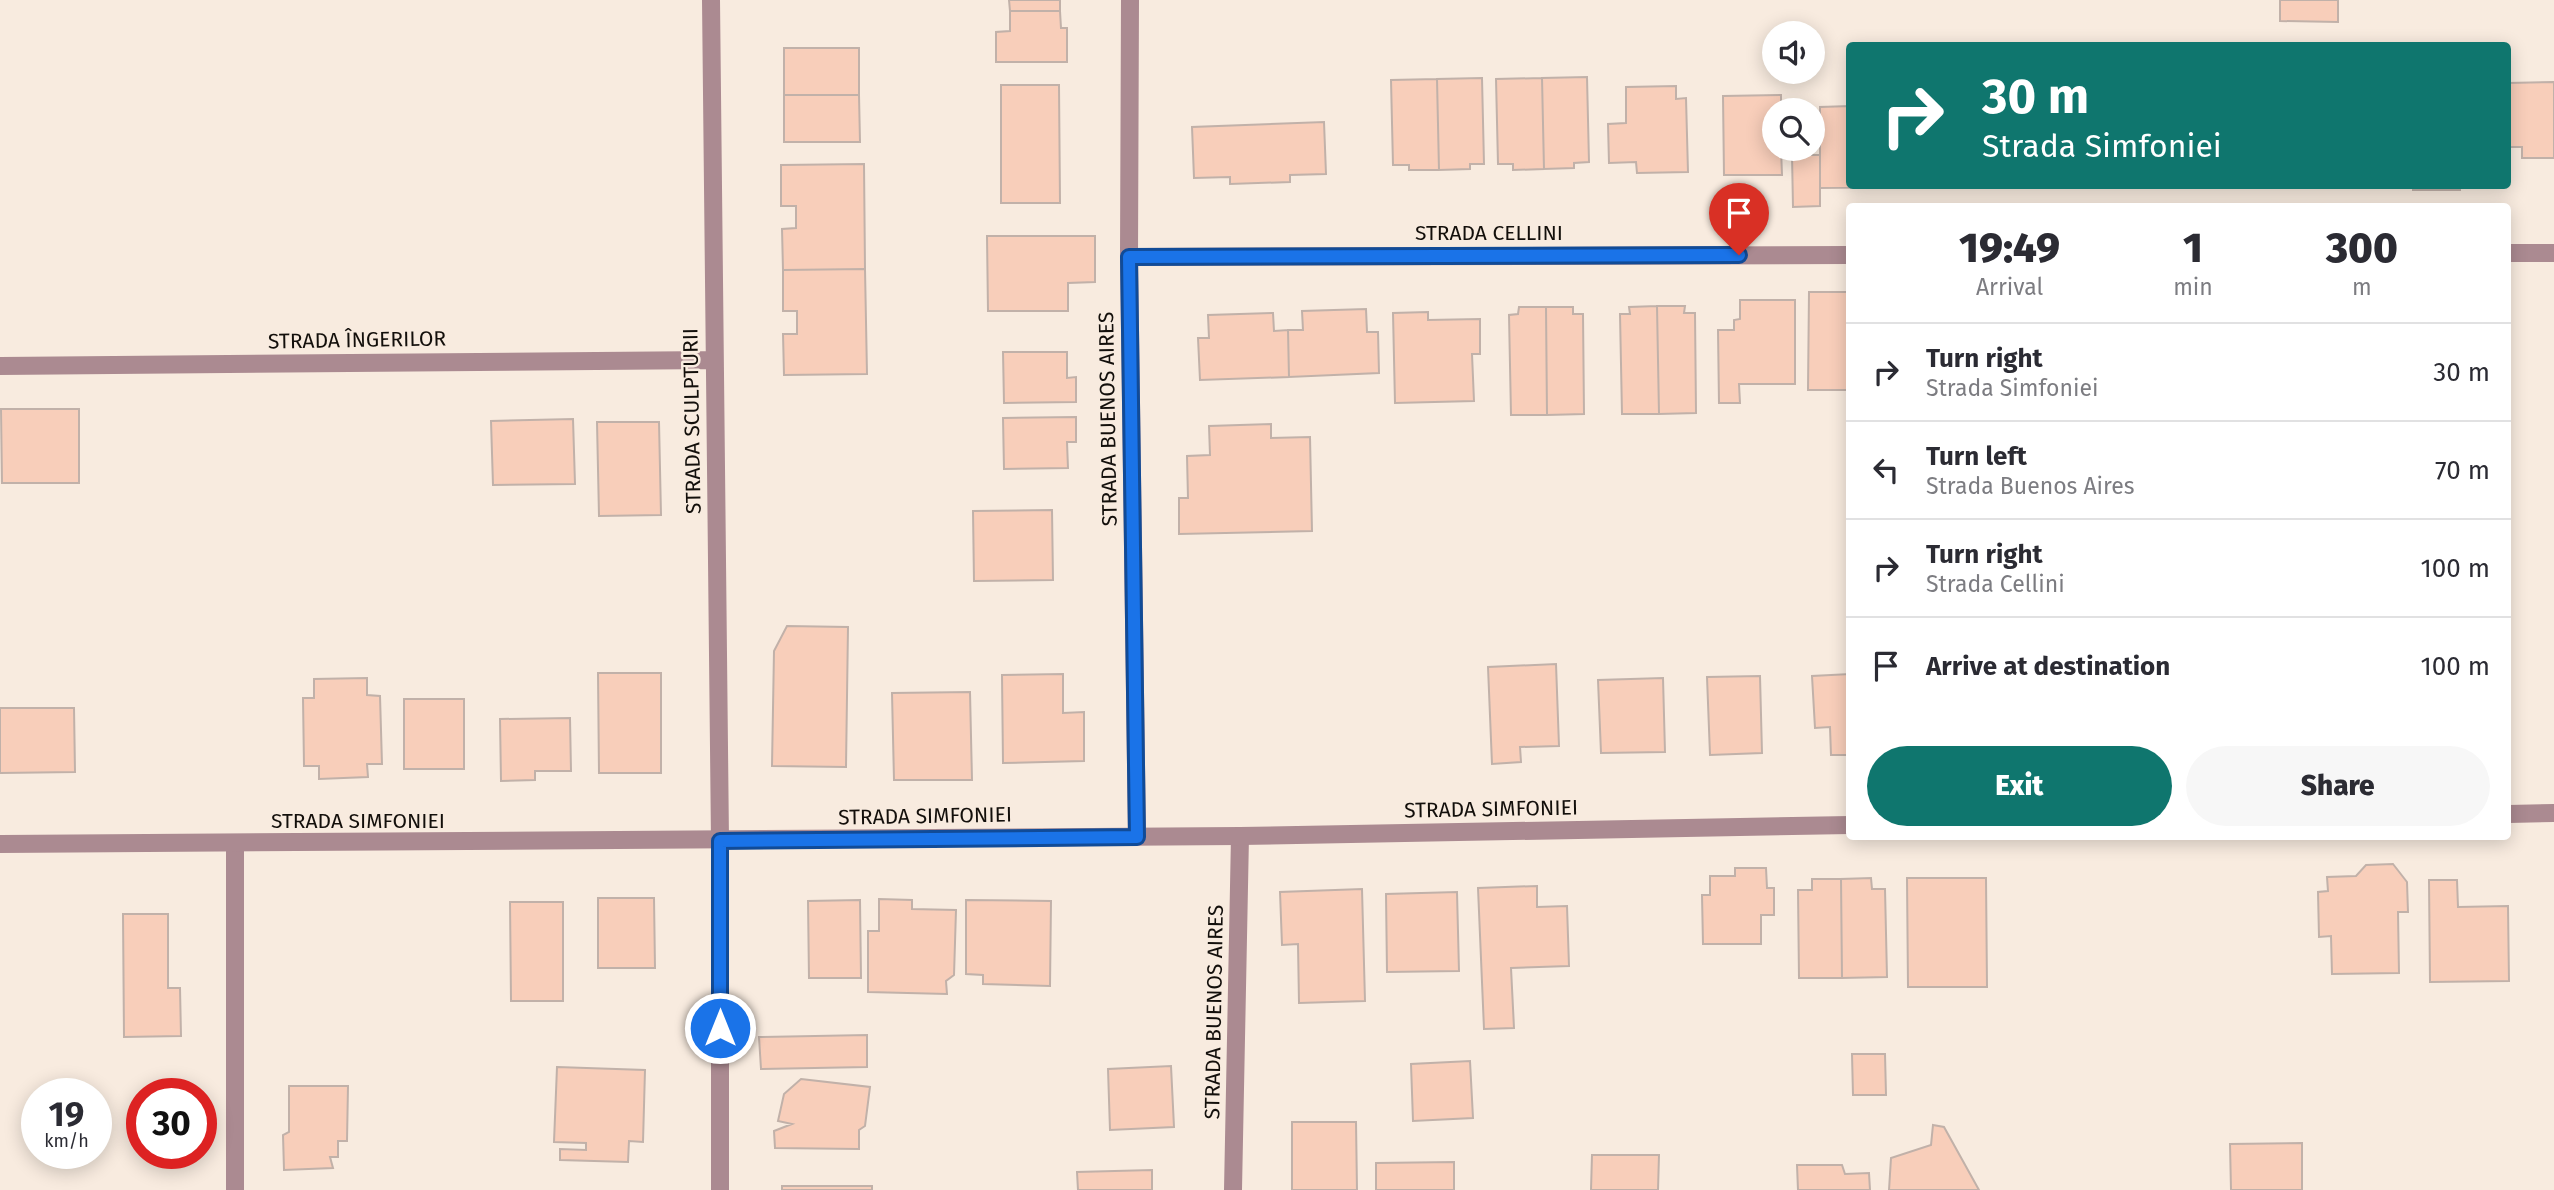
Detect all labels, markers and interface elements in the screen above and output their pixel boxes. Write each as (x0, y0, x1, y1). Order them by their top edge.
map controls (1762, 21, 1825, 161)
button: sound (1762, 21, 1825, 84)
text: 30 m (1982, 67, 2089, 126)
icon: right (1867, 70, 1958, 161)
button: search (1762, 98, 1825, 161)
text: Strada Simfoniei (1982, 127, 2222, 165)
pin (1709, 183, 1769, 255)
icon: arrive (1720, 194, 1758, 232)
street label: STRADA CELLINI (1415, 220, 1563, 246)
text: 19:49 (1959, 223, 2060, 273)
text: 1 (2183, 223, 2203, 273)
text: 300 (2326, 223, 2398, 273)
text: Arrival (1976, 273, 2043, 301)
text: min (2173, 273, 2213, 301)
text: m (2352, 273, 2372, 301)
street label: STRADA BUENOS AIRES (1093, 311, 1123, 527)
street label: STRADA ÎNGERILOR (268, 325, 447, 355)
street label: STRADA SCULPTURII (677, 328, 707, 514)
text: Turn right (1926, 343, 2043, 374)
icon: right (1867, 353, 1905, 391)
text: 30 m (2433, 357, 2490, 388)
text: Strada Simfoniei (1926, 374, 2098, 402)
text: Turn left (1926, 441, 2027, 472)
icon: left (1867, 451, 1905, 489)
text: 70 m (2435, 455, 2490, 486)
text: Strada Buenos Aires (1926, 472, 2135, 500)
text: Turn right (1926, 539, 2043, 570)
icon: right (1867, 549, 1905, 587)
text: 100 m (2421, 553, 2490, 584)
text: Strada Cellini (1926, 570, 2065, 598)
icon: arrive (1867, 647, 1905, 685)
text: Arrive at destination (1926, 651, 2170, 682)
text: 100 m (2421, 651, 2490, 682)
button: Exit (1867, 746, 2172, 826)
button: Share (2186, 746, 2490, 826)
street label: STRADA SIMFONIEI (1404, 794, 1578, 824)
street label: STRADA SIMFONIEI (838, 801, 1012, 831)
street label: STRADA SIMFONIEI (271, 808, 445, 834)
street label: STRADA BUENOS AIRES (1199, 904, 1229, 1120)
position arrow (683, 991, 757, 1065)
speed limit sign: 30 (126, 1078, 217, 1169)
text: 19 (49, 1093, 84, 1135)
text: km/h (44, 1130, 89, 1152)

